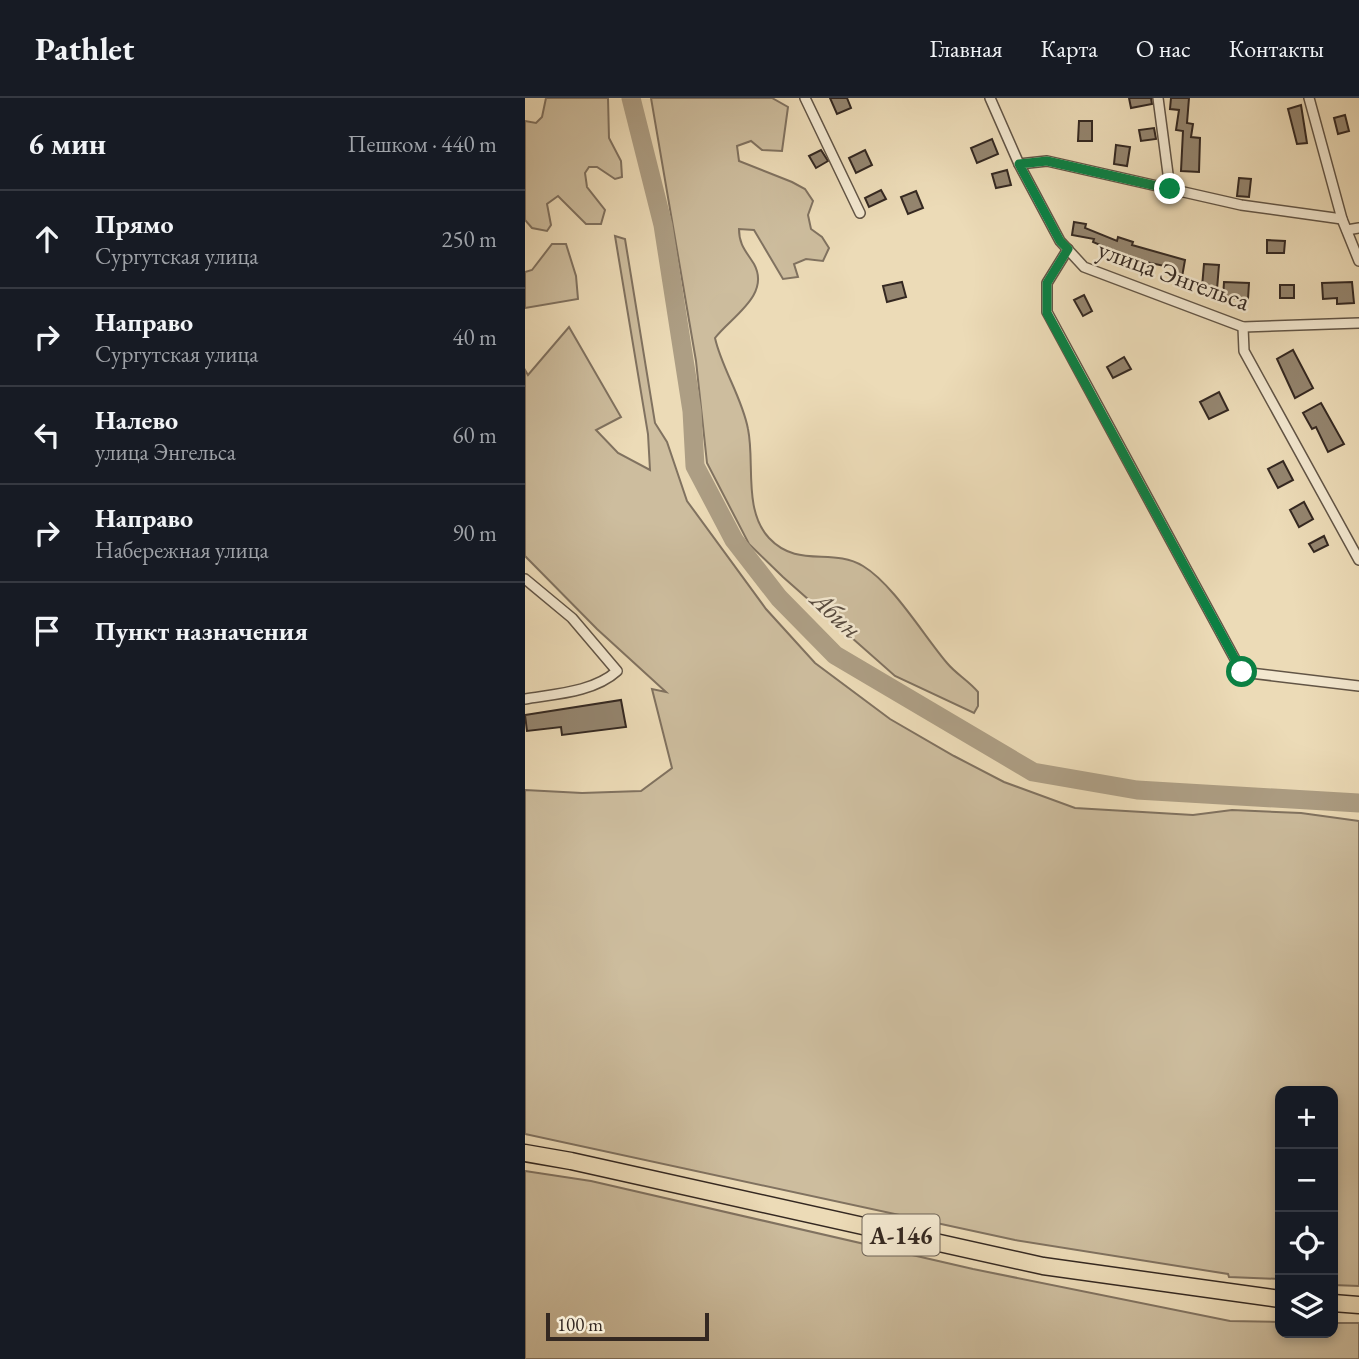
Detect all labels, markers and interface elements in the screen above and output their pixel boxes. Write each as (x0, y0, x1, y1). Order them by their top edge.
text: Pathlet (35, 27, 134, 70)
text: Главная (929, 33, 1003, 64)
text: Карта (1041, 33, 1098, 64)
text: О нас (1136, 33, 1191, 64)
text: Контакты (1229, 33, 1324, 64)
text: 6 мин (28, 124, 106, 163)
text: Пешком · 440 m (348, 129, 497, 159)
route end (1154, 173, 1185, 204)
text: Прямо (95, 207, 174, 241)
icon: ahead (28, 220, 66, 258)
text: 250 m (441, 224, 497, 254)
street label: улица Энгельса (1093, 232, 1255, 318)
text: Сургутская улица (95, 241, 258, 271)
text: Направо (95, 305, 193, 339)
icon: right (28, 318, 66, 356)
text: 40 m (452, 322, 497, 352)
text: Сургутская улица (95, 339, 258, 369)
text: Налево (95, 403, 178, 437)
icon: left (28, 416, 66, 454)
text: 60 m (452, 420, 497, 450)
text: улица Энгельса (95, 437, 236, 467)
text: Направо (95, 501, 193, 535)
icon: right (28, 514, 66, 552)
text: 90 m (452, 518, 497, 548)
text: Набережная улица (95, 535, 269, 565)
water label: Абин (802, 580, 870, 647)
icon: arrive (28, 612, 66, 650)
text: Пункт назначения (95, 614, 308, 648)
route start (1226, 656, 1257, 687)
map controls (1275, 1086, 1338, 1338)
button: + (1275, 1086, 1338, 1149)
button: − (1275, 1149, 1338, 1212)
button: locate (1275, 1212, 1338, 1275)
road number: А-146 (863, 1214, 939, 1255)
button: layers (1275, 1275, 1338, 1338)
scale bar (546, 1310, 709, 1342)
text: 100 m (557, 1312, 603, 1337)

